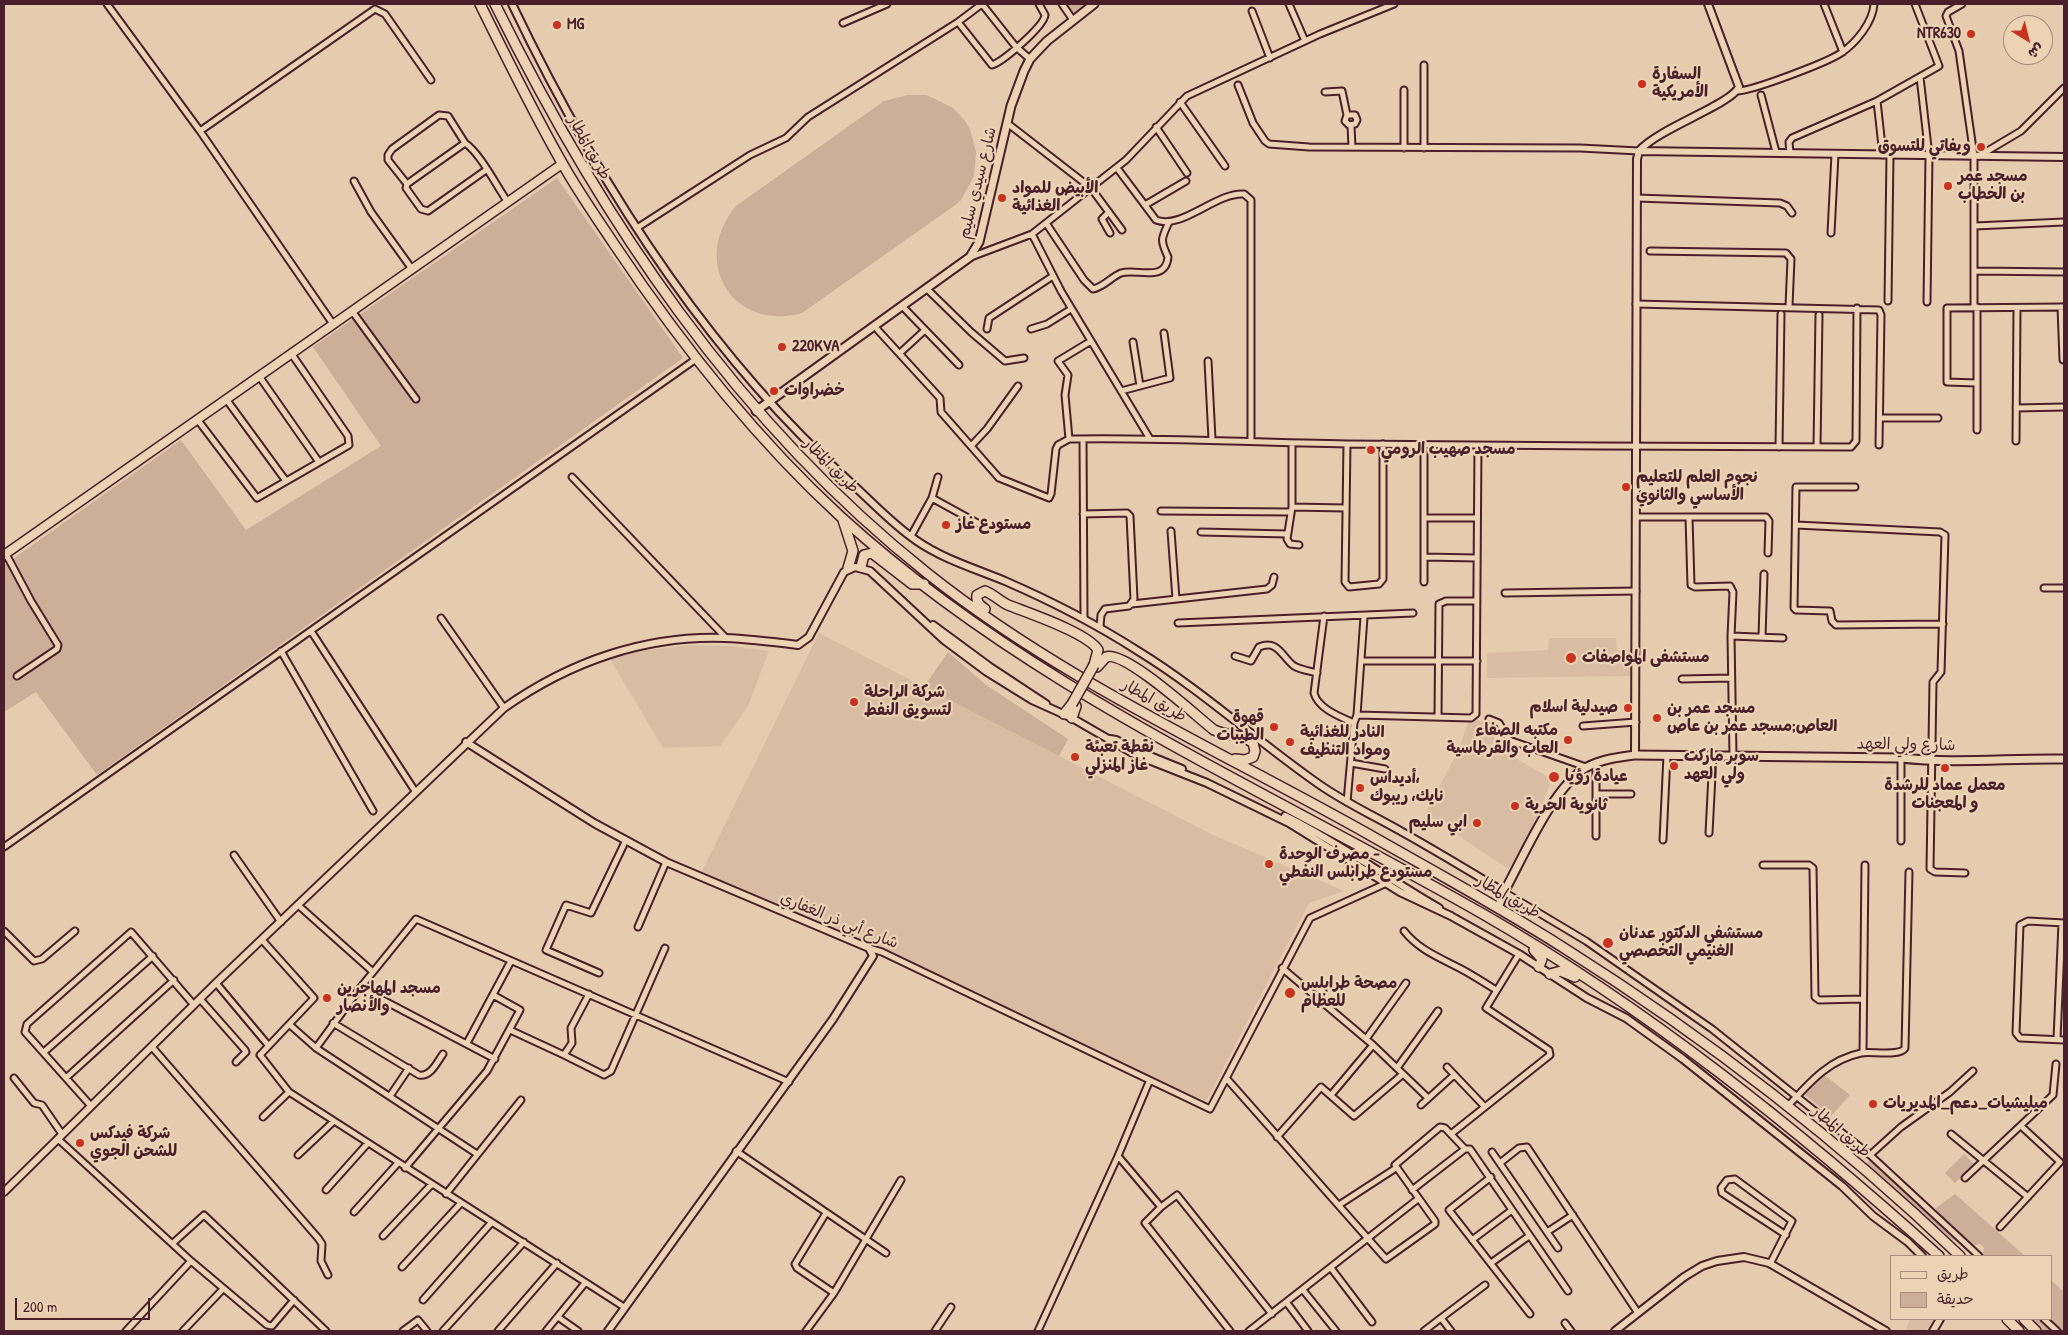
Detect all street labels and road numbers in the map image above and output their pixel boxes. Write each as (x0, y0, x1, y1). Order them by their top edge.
street label: طريق المطار (563, 112, 615, 184)
street label: شارع سيدي سليم (955, 125, 1001, 241)
street label: طريق المطار (799, 434, 863, 498)
street label: طريق المطار (1118, 675, 1190, 727)
street label: شارع ولي العهد (1856, 735, 1956, 755)
street label: طريق المطار (1473, 871, 1543, 923)
street label: شارع أبي ذر الغفاري (777, 889, 901, 953)
street label: طريق المطار (1808, 1102, 1874, 1162)

